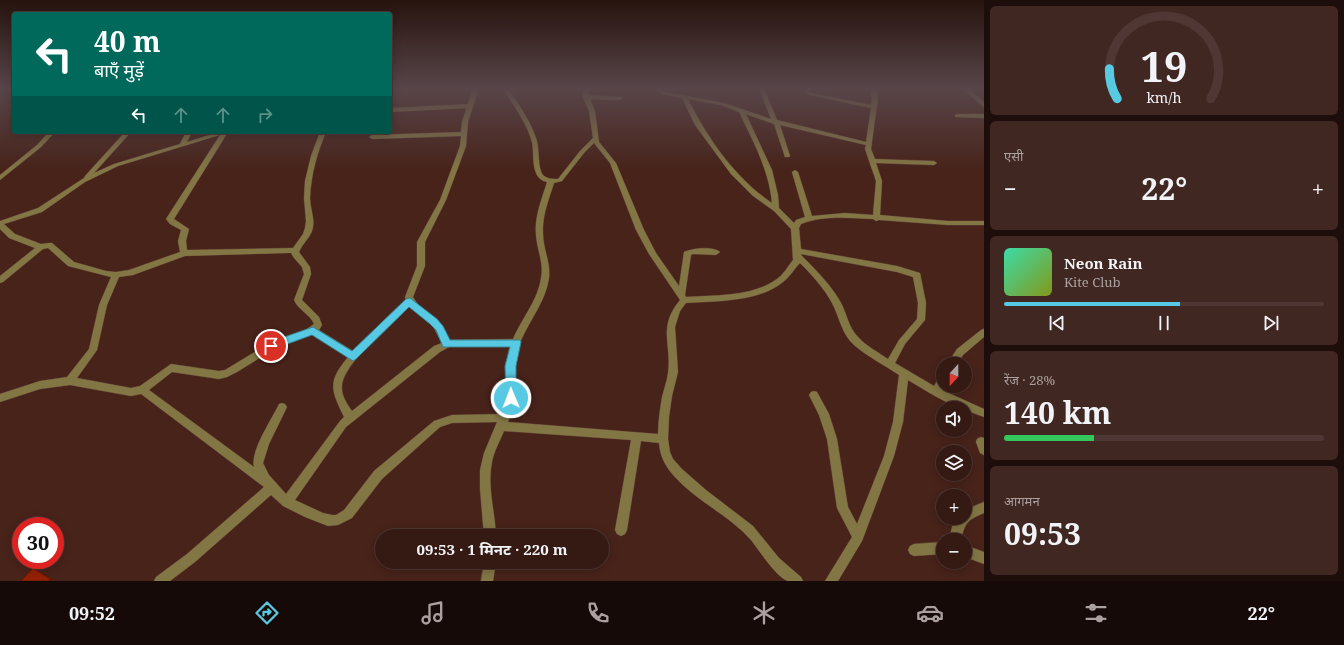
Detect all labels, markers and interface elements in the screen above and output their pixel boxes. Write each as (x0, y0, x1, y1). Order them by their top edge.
text: 40 m (94, 22, 161, 60)
icon: left (28, 28, 80, 80)
text: 19 (1140, 37, 1188, 93)
text: बाएँ मुड़ें (94, 58, 144, 82)
text: km/h (1146, 87, 1182, 106)
icon: left (128, 104, 150, 126)
icon: ahead (170, 104, 192, 126)
icon: ahead (212, 104, 234, 126)
icon: right (254, 104, 276, 126)
text: एसी (1004, 147, 1023, 165)
text: 22° (1141, 168, 1187, 209)
text: − (1004, 173, 1017, 203)
text: + (1312, 173, 1324, 203)
text: Neon Rain (1064, 253, 1142, 273)
text: Kite Club (1064, 273, 1120, 291)
icon: previous (1046, 312, 1068, 334)
icon: pause (1153, 312, 1175, 334)
icon: next (1260, 312, 1282, 334)
pin (254, 329, 288, 363)
icon: arrive (260, 335, 282, 357)
north arrow (936, 357, 972, 393)
map controls (936, 357, 972, 569)
text: रेंज · 28% (1004, 371, 1055, 389)
position arrow (490, 377, 532, 419)
text: 140 km (1004, 392, 1111, 433)
button: sound (936, 401, 972, 437)
button: layers (936, 445, 972, 481)
button: + (936, 489, 972, 525)
text: आगमन (1004, 492, 1040, 510)
text: 09:53 (1004, 513, 1081, 554)
speed limit sign: 30 (12, 517, 64, 569)
button: − (936, 533, 972, 569)
text: 09:53 · 1 मिनट · 220 m (417, 539, 567, 559)
icon: directions (253, 599, 281, 627)
icon: music (419, 599, 447, 627)
icon: phone (584, 599, 612, 627)
icon: climate (750, 599, 778, 627)
icon: car (916, 599, 944, 627)
icon: filters (1082, 599, 1110, 627)
text: 09:52 (69, 601, 115, 625)
text: 22° (1248, 601, 1275, 625)

